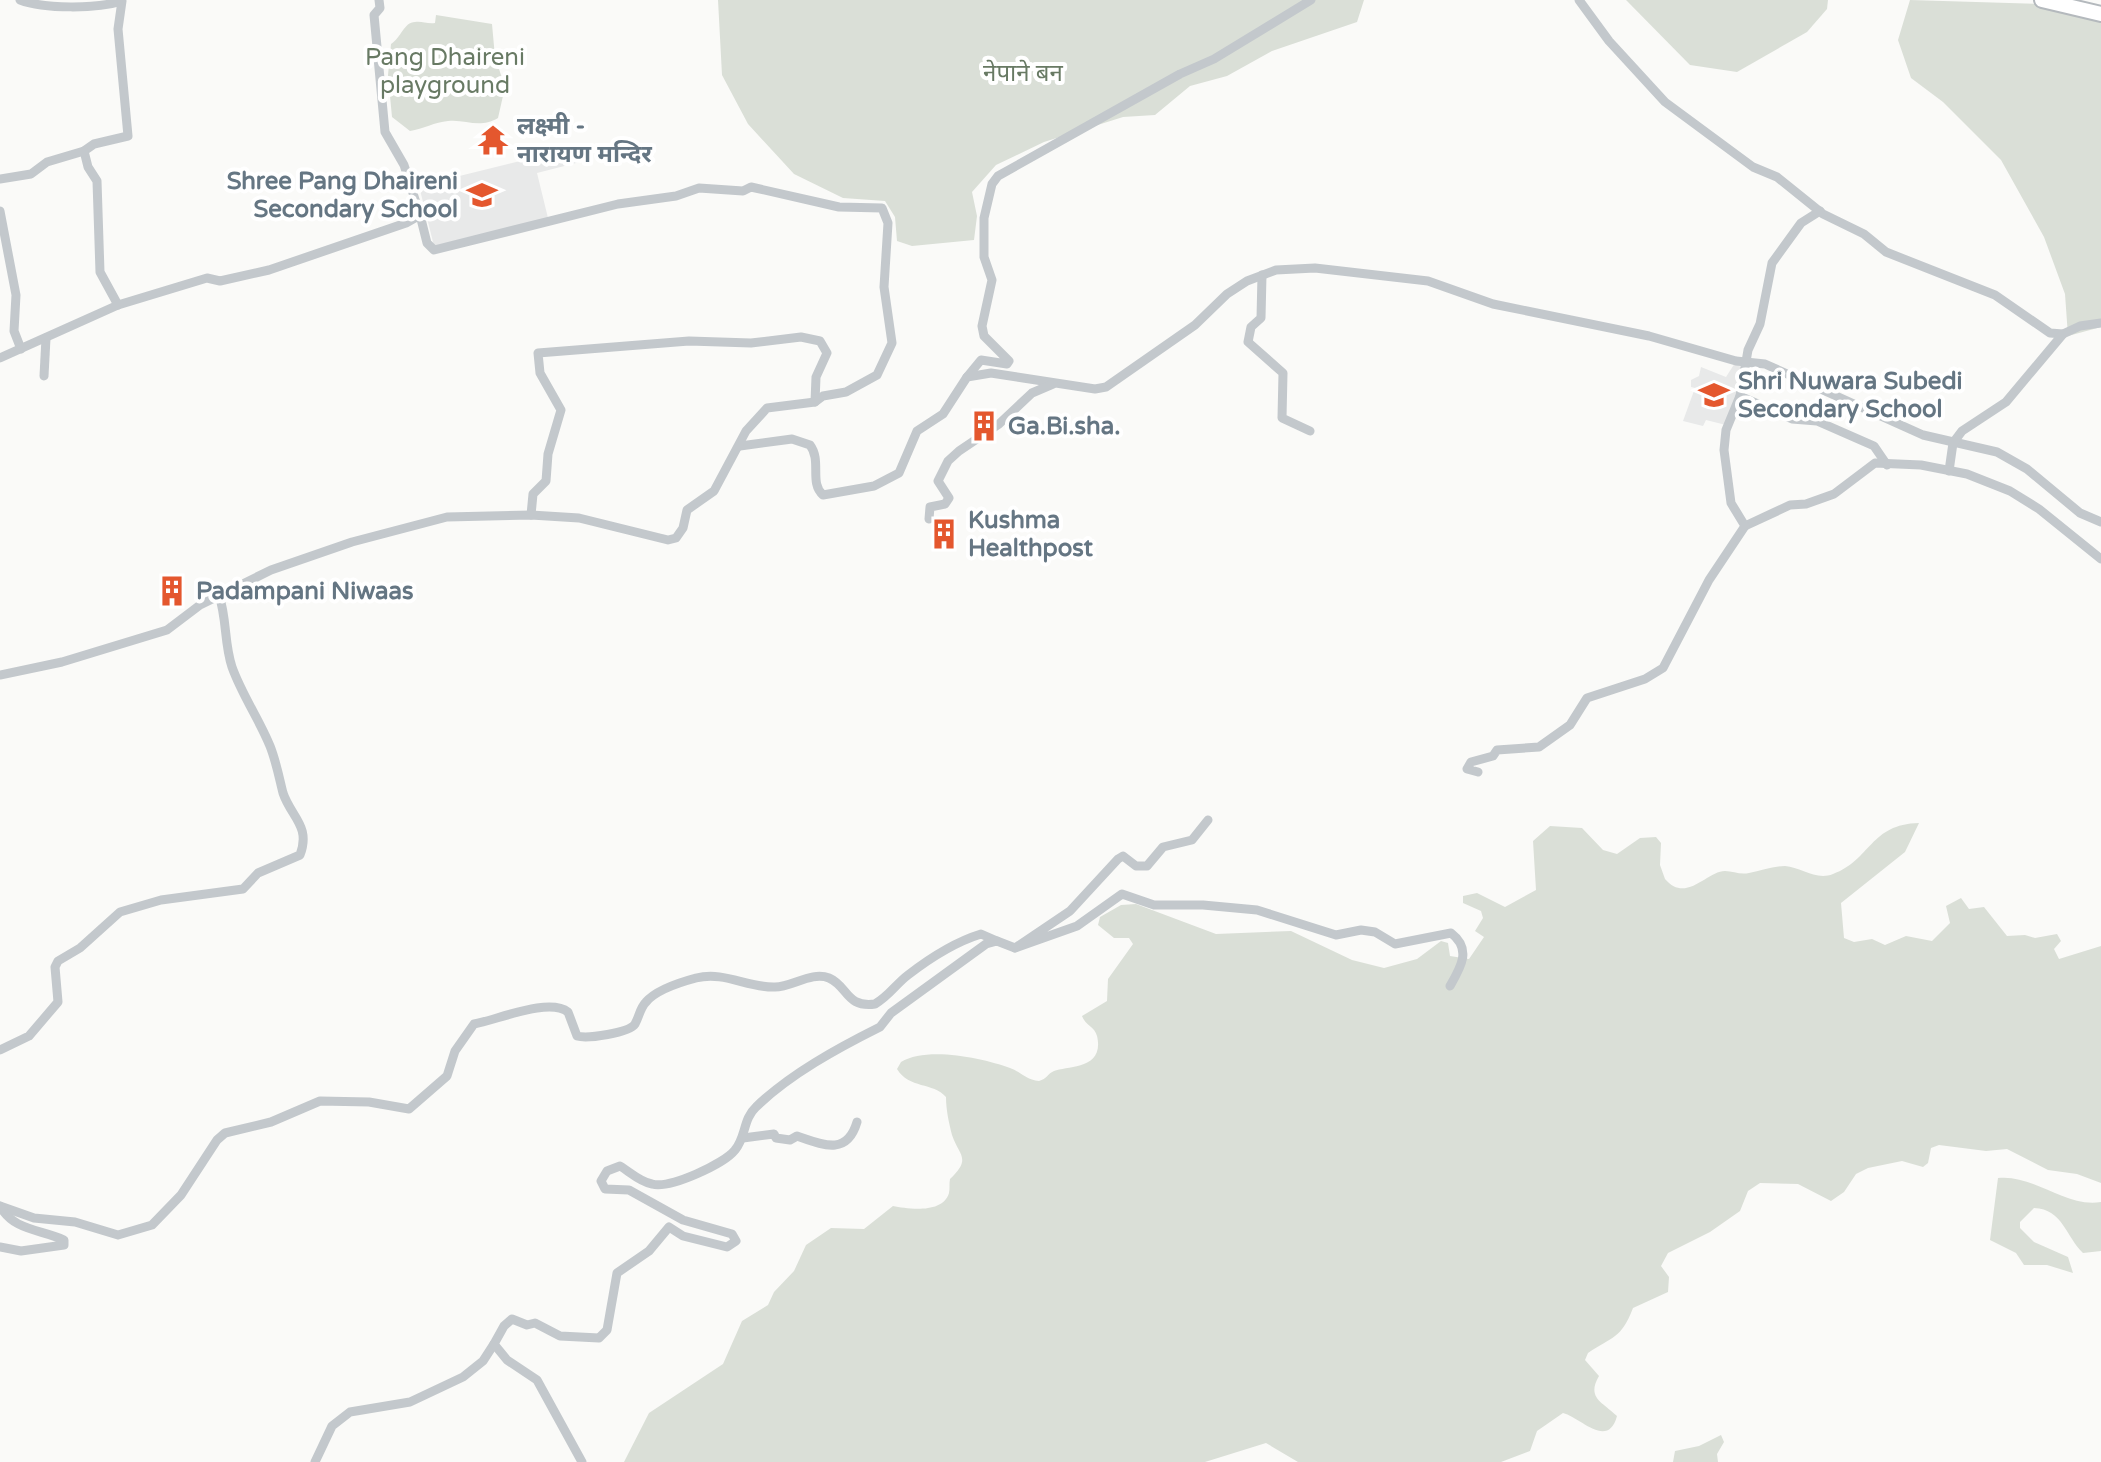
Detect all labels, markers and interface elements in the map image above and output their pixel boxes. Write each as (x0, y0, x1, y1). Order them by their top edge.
park label: Pang Dhaireni playground (365, 43, 525, 100)
park label: नेपाने बन (983, 59, 1064, 88)
place label: लक्ष्मी - नारायण मन्दिर (517, 112, 652, 169)
temple icon: लक्ष्मी - नारायण मन्दिर (476, 123, 510, 157)
place label: Shree Pang Dhaireni Secondary School (227, 167, 458, 224)
school or university icon: Shree Pang Dhaireni Secondary School (465, 178, 499, 212)
place label: Shri Nuwara Subedi Secondary School (1738, 367, 1963, 424)
school or university icon: Shri Nuwara Subedi Secondary School (1697, 378, 1731, 412)
building icon: Ga.Bi.sha. (967, 409, 1001, 443)
place label: Ga.Bi.sha. (1008, 412, 1120, 441)
place label: Kushma Healthpost (968, 506, 1094, 563)
building icon: Kushma Healthpost (927, 517, 961, 551)
building icon: Padampani Niwaas (155, 574, 189, 608)
place label: Padampani Niwaas (196, 577, 414, 606)

